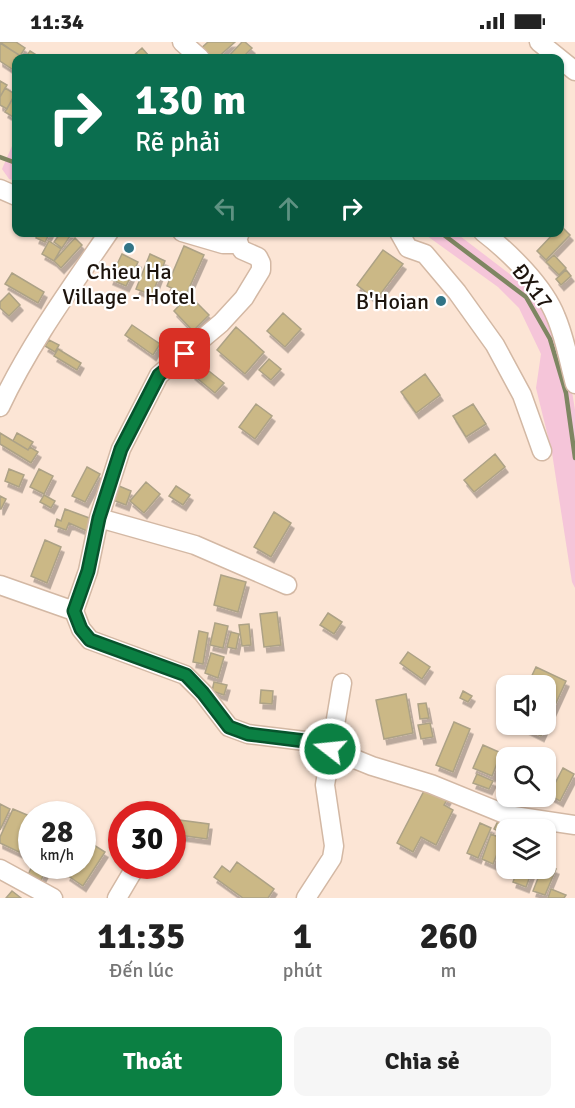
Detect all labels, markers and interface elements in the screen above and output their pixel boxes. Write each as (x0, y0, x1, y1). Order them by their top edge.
text: 11:34 (30, 8, 84, 35)
text: 130 m (135, 75, 246, 126)
icon: right (36, 78, 114, 156)
text: Rẽ phải (135, 126, 220, 159)
icon: left (209, 192, 242, 225)
icon: ahead (272, 192, 305, 225)
icon: right (335, 192, 368, 225)
marker: Chieu Ha Village - Hotel (122, 241, 136, 255)
place label: Chieu Ha Village - Hotel (62, 258, 196, 310)
street label: ĐX17 (506, 258, 559, 315)
place label: B'Hoian (356, 288, 429, 315)
marker: B'Hoian (434, 294, 448, 308)
pin (159, 328, 210, 379)
icon: arrive (168, 337, 201, 370)
map controls (496, 675, 556, 879)
button: sound (496, 675, 556, 735)
position arrow (298, 717, 362, 781)
button: search (496, 747, 556, 807)
speed limit sign: 30 (108, 801, 186, 879)
text: 28 (41, 814, 73, 851)
button: layers (496, 819, 556, 879)
text: km/h (40, 846, 74, 864)
text: 11:35 (97, 914, 186, 959)
text: 1 (293, 914, 312, 959)
text: 260 (419, 914, 478, 959)
text: Đến lúc (109, 958, 174, 983)
text: phút (283, 958, 322, 983)
text: m (441, 958, 457, 983)
button: Thoát (24, 1027, 282, 1096)
button: Chia sẻ (294, 1027, 551, 1096)

